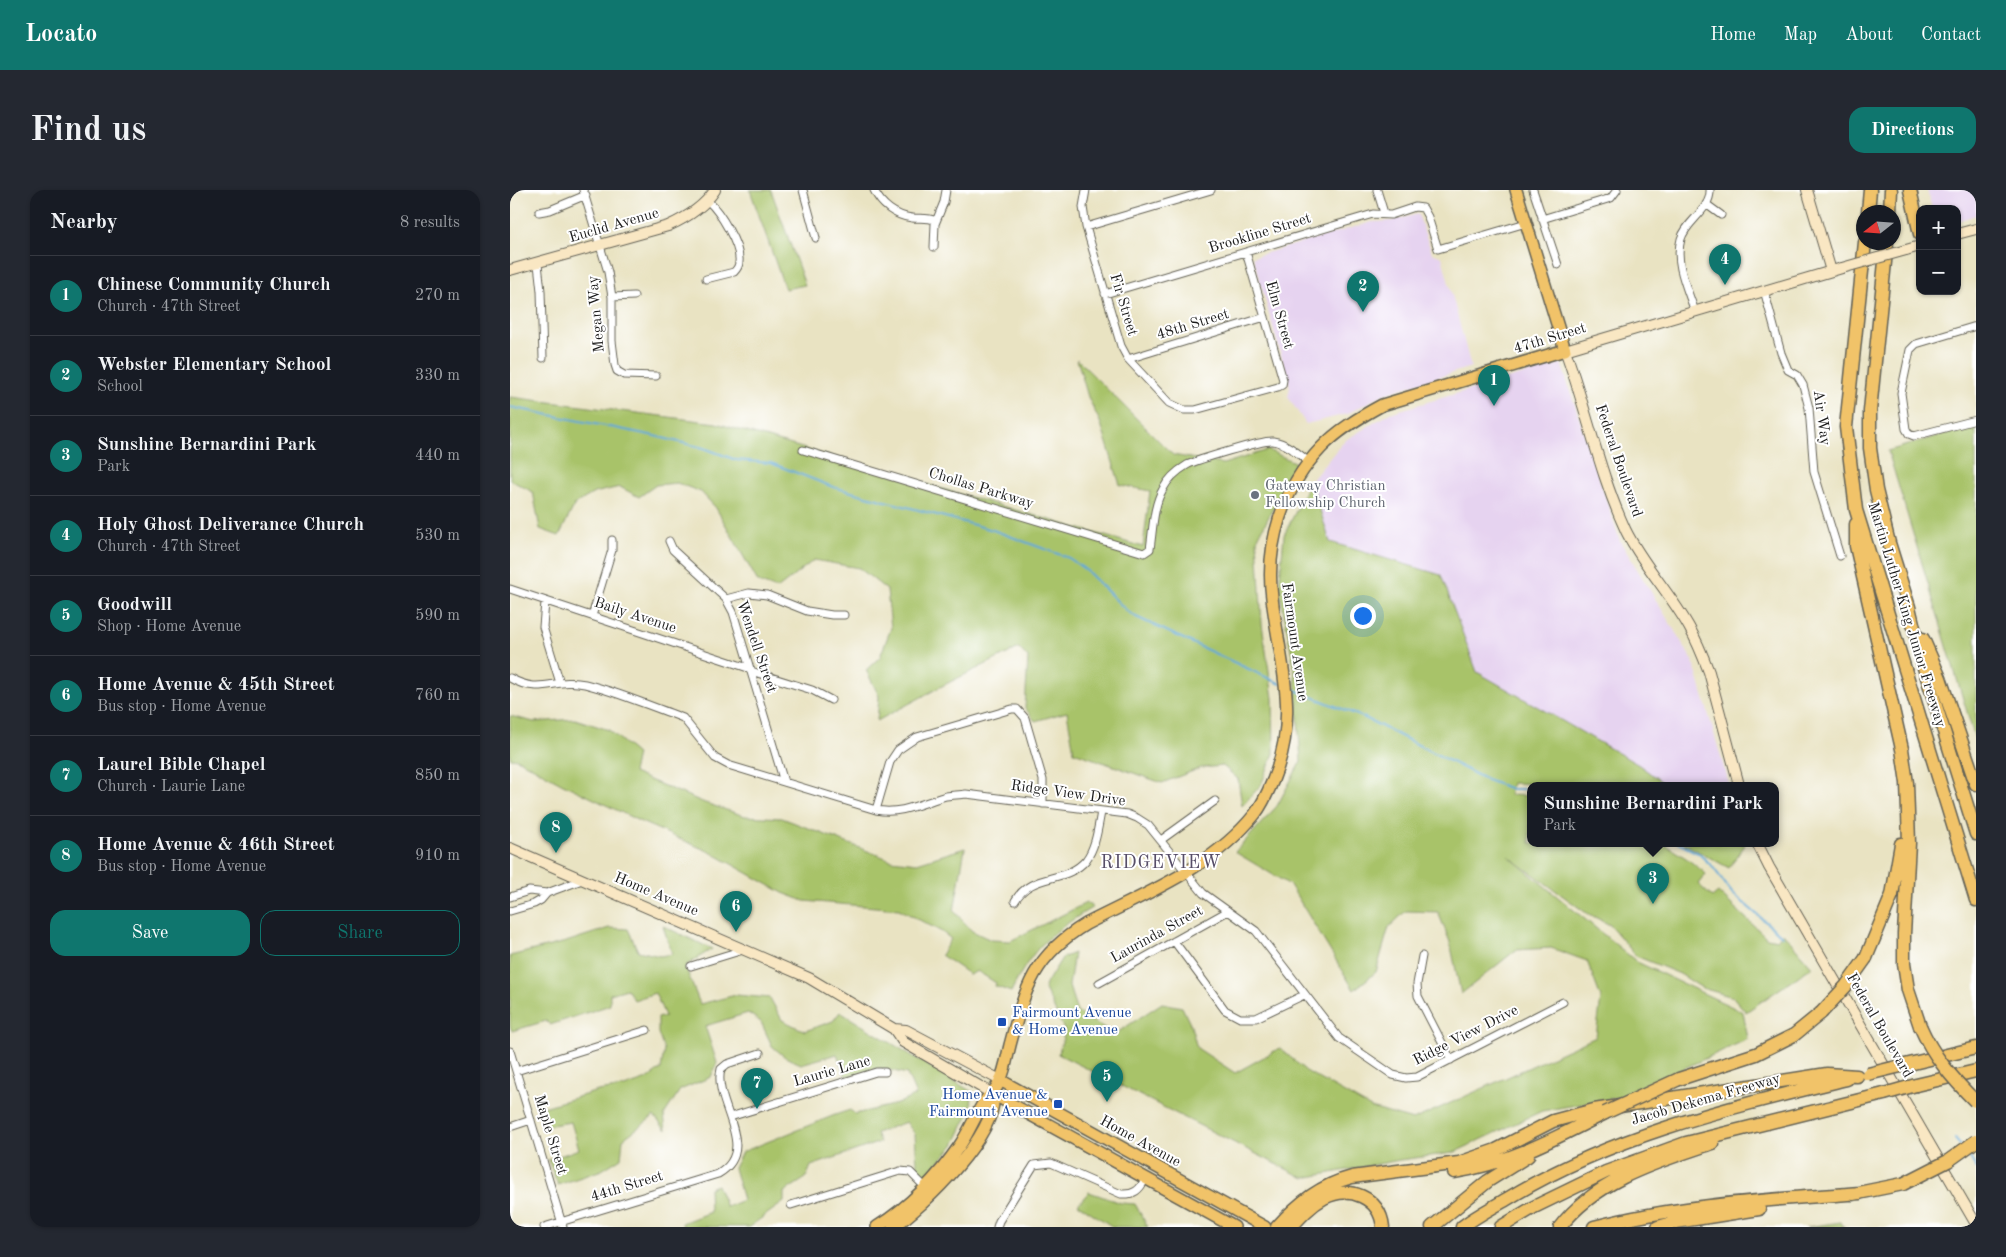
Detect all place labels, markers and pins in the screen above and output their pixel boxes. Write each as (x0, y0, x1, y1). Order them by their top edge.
pin: 4 (1709, 244, 1741, 285)
pin: 2 (1347, 271, 1379, 312)
pin: 1 (1478, 365, 1510, 406)
place label: Gateway Christian Fellowship Church (1265, 479, 1386, 511)
marker: Gateway Christian Fellowship Church (1249, 489, 1261, 501)
pin: 8 (540, 812, 572, 853)
pin: 3 (1637, 863, 1669, 904)
pin: 6 (720, 891, 752, 932)
place label: Fairmount Avenue & Home Avenue (1012, 1006, 1131, 1038)
marker: Fairmount Avenue & Home Avenue (996, 1016, 1008, 1028)
pin: 5 (1091, 1061, 1123, 1102)
pin: 7 (741, 1068, 773, 1109)
place label: Home Avenue & Fairmount Avenue (929, 1088, 1048, 1120)
marker: Home Avenue & Fairmount Avenue (1052, 1098, 1064, 1110)

